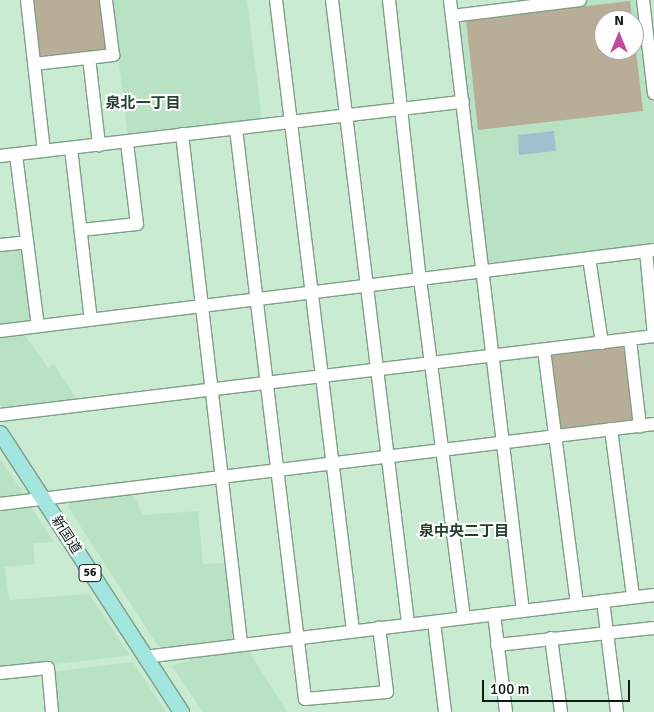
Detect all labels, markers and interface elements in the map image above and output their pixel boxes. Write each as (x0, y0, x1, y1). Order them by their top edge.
north arrow (594, 10, 644, 60)
text: N (614, 12, 624, 29)
district label: 泉北一丁目 (106, 95, 180, 113)
street label: 新国道 (48, 513, 84, 557)
district label: 泉中央二丁目 (419, 523, 509, 541)
road number: 56 (78, 564, 102, 582)
scale bar (484, 670, 632, 702)
text: 100 m (490, 680, 530, 698)

